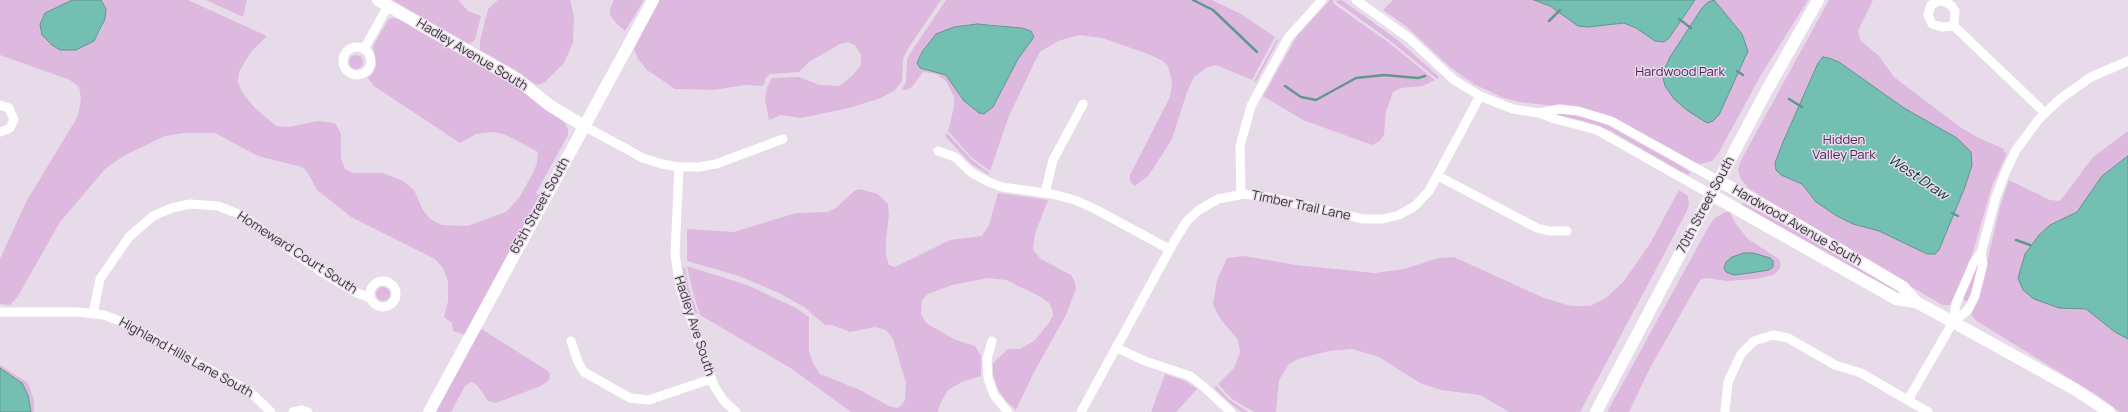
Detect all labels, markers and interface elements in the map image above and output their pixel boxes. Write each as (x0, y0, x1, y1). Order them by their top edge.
street label: Hadley Avenue South (413, 16, 531, 94)
park label: Hardwood Park (1635, 64, 1725, 80)
park label: Hidden Valley Park (1812, 132, 1876, 163)
water label: West Draw (1885, 152, 1951, 204)
street label: 70th Street South (1674, 154, 1738, 256)
street label: 65th Street South (507, 155, 573, 257)
street label: Hardwood Avenue South (1729, 182, 1865, 270)
street label: Timber Trail Lane (1250, 188, 1352, 224)
street label: Homeward Court South (234, 208, 360, 298)
street label: Hadley Ave South (670, 274, 718, 378)
street label: Highland Hills Lane South (116, 315, 256, 401)

